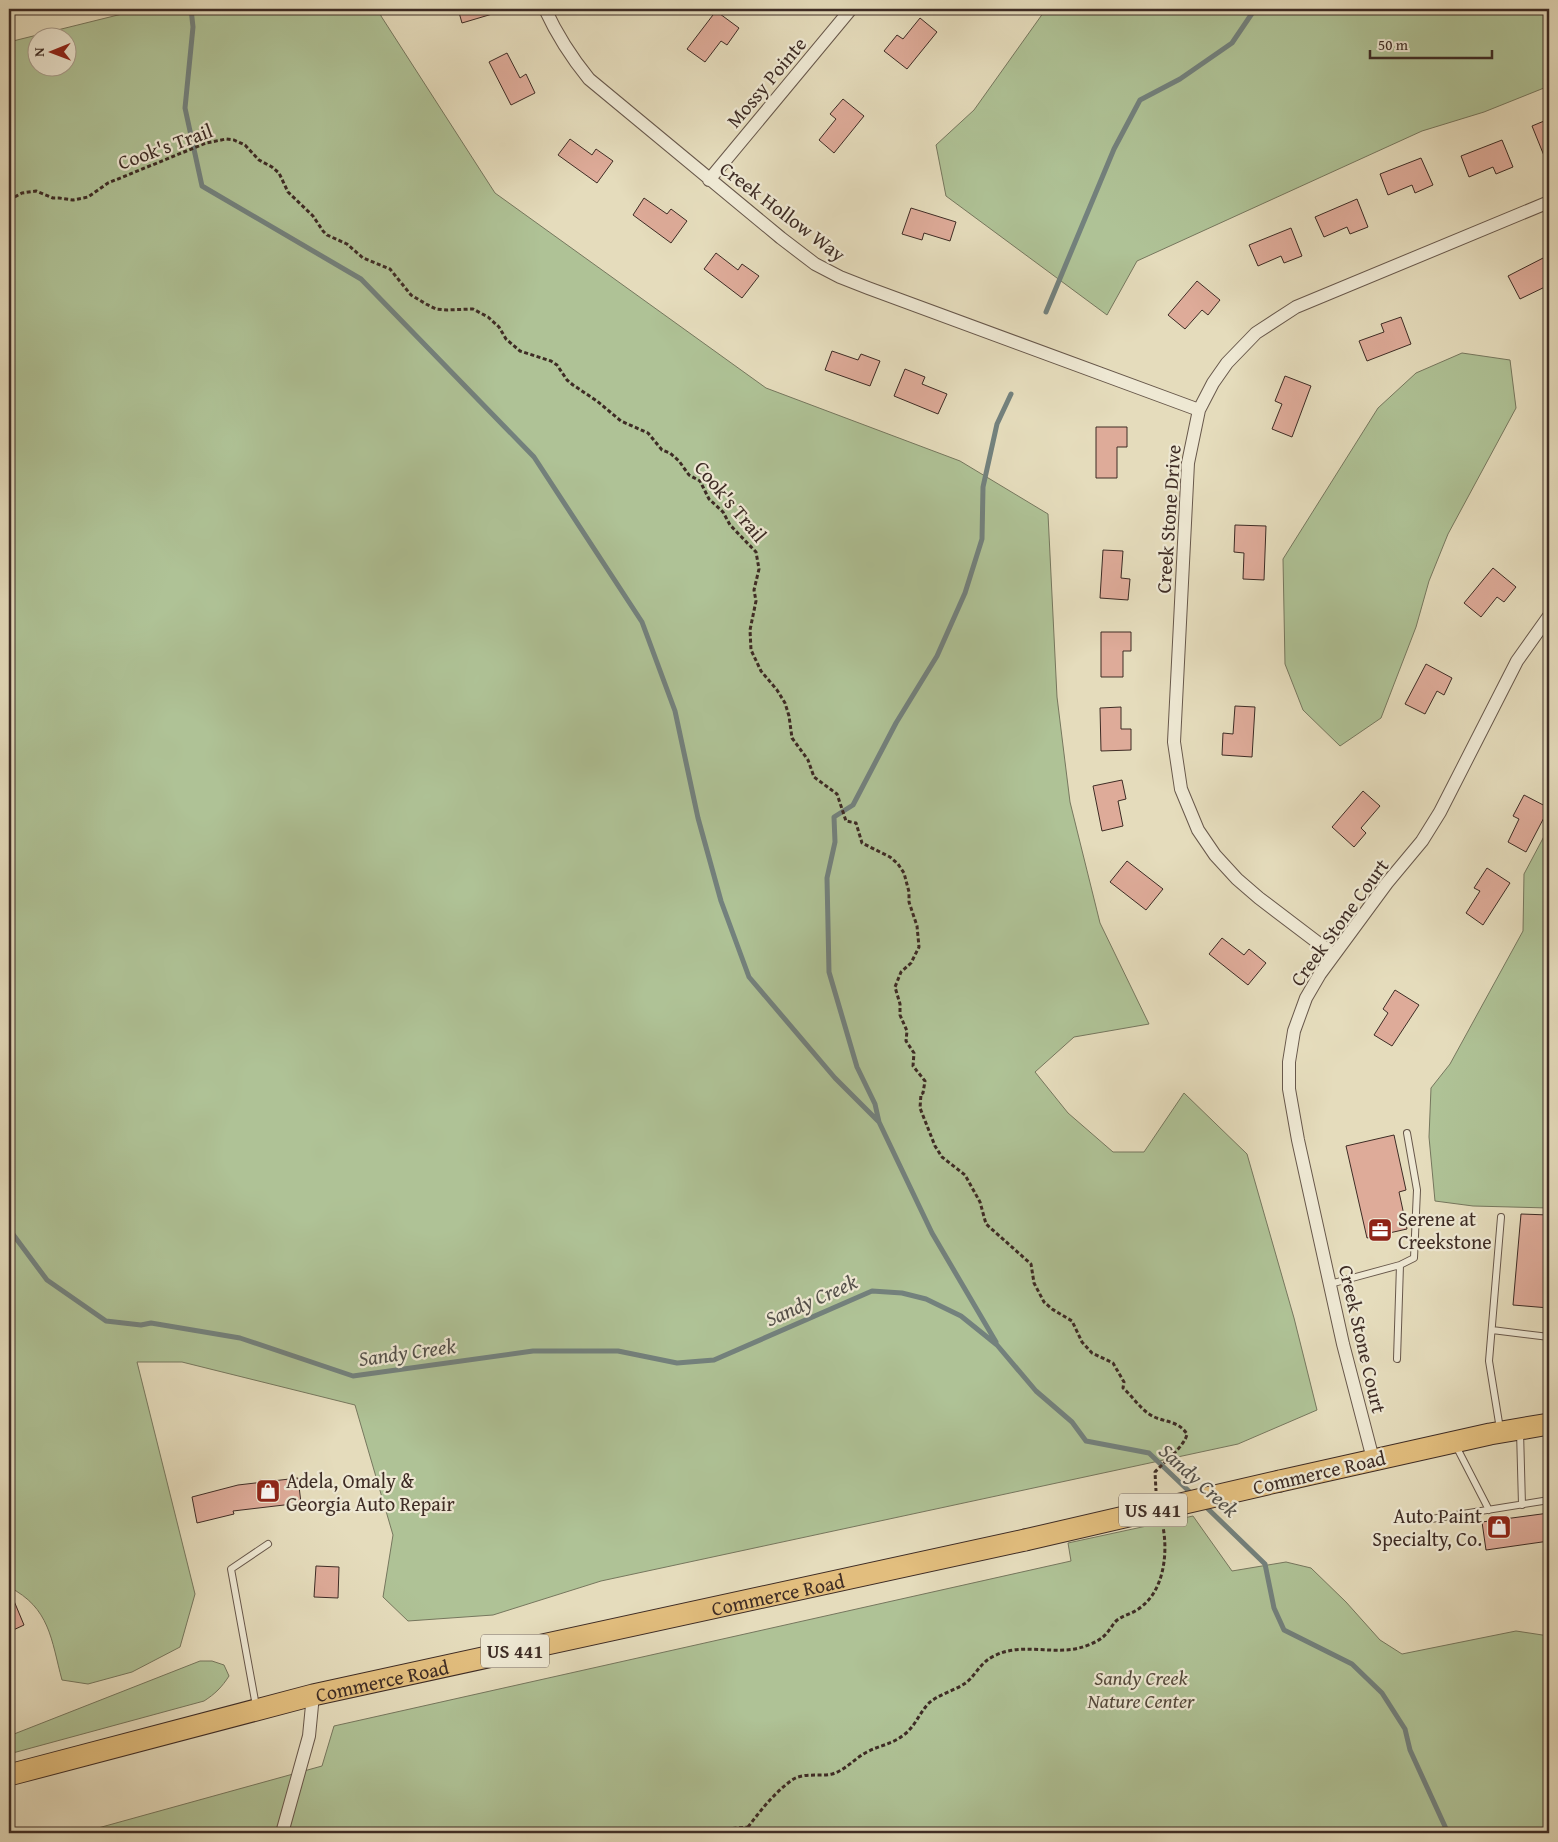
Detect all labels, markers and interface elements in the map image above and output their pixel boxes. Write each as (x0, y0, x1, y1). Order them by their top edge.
north arrow (28, 28, 78, 78)
scale bar (1370, 28, 1493, 60)
street label: Mossy Pointe (719, 30, 813, 134)
text: 50 m (1378, 34, 1409, 55)
text: N (29, 47, 49, 57)
street label: Cook's Trail (114, 115, 217, 177)
street label: Creek Hollow Way (714, 154, 852, 268)
street label: Creek Stone Drive (1148, 444, 1188, 594)
street label: Cook's Trail (688, 454, 774, 548)
street label: Creek Stone Court (1283, 852, 1395, 992)
place label: Serene at Creekstone (1398, 1204, 1492, 1256)
office icon: Serene at Creekstone (1367, 1217, 1393, 1243)
street label: Creek Stone Court (1332, 1262, 1394, 1416)
water label: Sandy Creek (760, 1266, 862, 1334)
water label: Sandy Creek (356, 1330, 458, 1374)
water label: Sandy Creek (1152, 1436, 1246, 1525)
street label: Commerce Road (1250, 1443, 1389, 1501)
place label: Adela, Omaly & Georgia Auto Repair (286, 1466, 455, 1518)
shop icon: Adela, Omaly & Georgia Auto Repair (255, 1478, 281, 1504)
road number: US 441 (1119, 1494, 1187, 1526)
place label: Auto Paint Specialty, Co. (1372, 1501, 1482, 1553)
shop icon: Auto Paint Specialty, Co. (1486, 1514, 1512, 1540)
street label: Commerce Road (708, 1565, 847, 1622)
road number: US 441 (481, 1634, 549, 1668)
street label: Commerce Road (313, 1651, 452, 1709)
park label: Sandy Creek Nature Center (1087, 1663, 1195, 1715)

